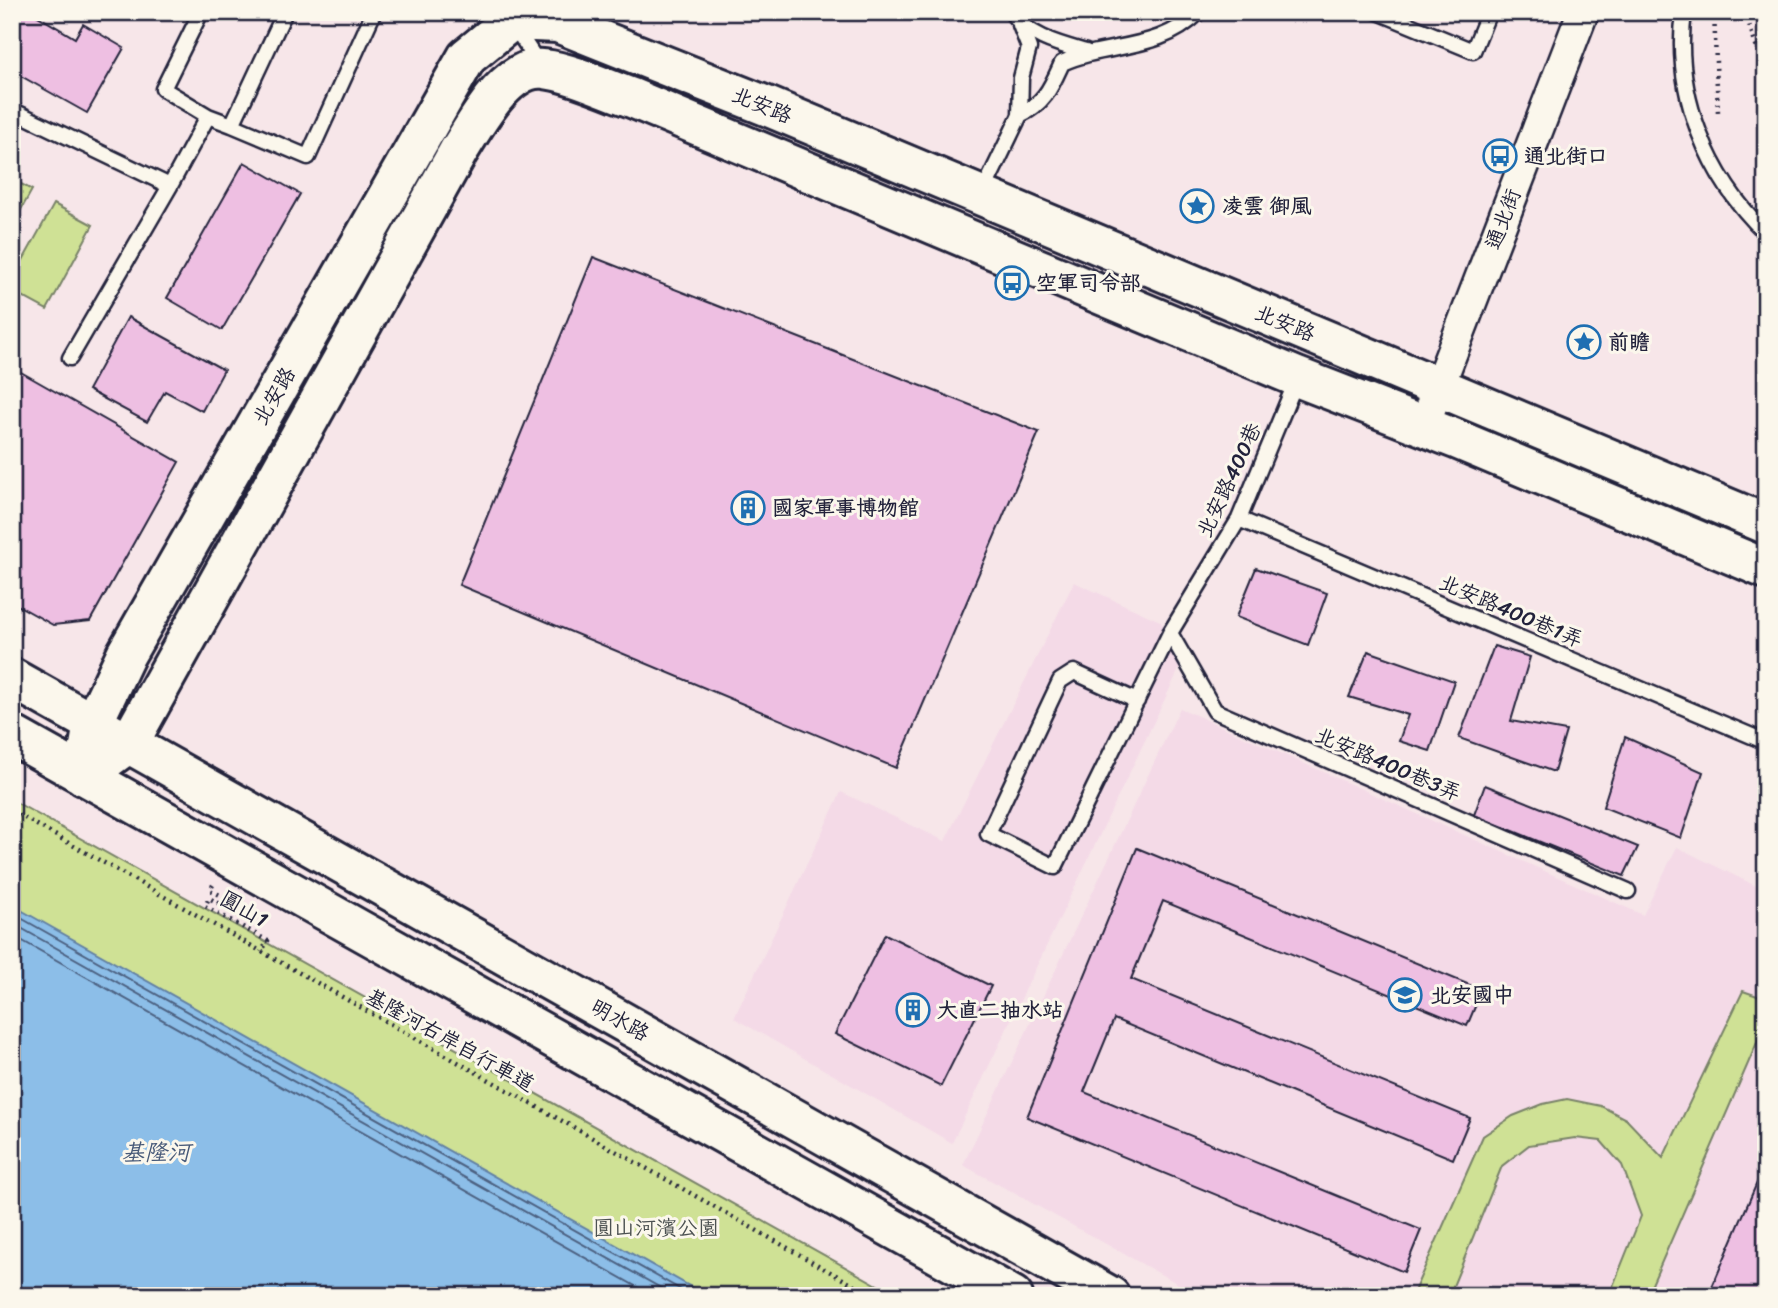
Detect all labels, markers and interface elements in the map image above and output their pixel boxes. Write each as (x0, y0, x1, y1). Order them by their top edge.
street label: 北安路 (726, 76, 798, 134)
bus stop icon: 通北街口 (1481, 137, 1519, 175)
place label: 通北街口 (1524, 137, 1608, 175)
street label: 通北街 (1474, 183, 1532, 255)
place icon: 凌雲 御風 (1178, 187, 1216, 225)
place label: 凌雲 御風 (1222, 187, 1311, 225)
bus stop icon: 空軍司令部 (993, 264, 1031, 302)
place label: 空軍司令部 (1036, 264, 1141, 302)
street label: 北安路 (1249, 294, 1321, 352)
place icon: 前瞻 (1565, 323, 1603, 361)
place label: 前瞻 (1608, 323, 1650, 361)
street label: 北安路 (242, 359, 306, 433)
street label: 北安路400巷 (1186, 416, 1272, 544)
building icon: 國家軍事博物館 (729, 489, 767, 527)
place label: 國家軍事博物館 (772, 489, 919, 527)
street label: 北安路400巷1弄 (1433, 563, 1589, 659)
street label: 北安路400巷3弄 (1309, 716, 1467, 812)
street label: 圓山1 (212, 880, 276, 938)
school or university icon: 北安國中 (1386, 976, 1424, 1014)
place label: 北安國中 (1430, 976, 1514, 1014)
street label: 基隆河右岸自行車道 (358, 978, 542, 1102)
street label: 明水路 (583, 988, 657, 1052)
building icon: 大直二抽水站 (894, 991, 932, 1029)
place label: 大直二抽水站 (937, 991, 1063, 1029)
water label: 基隆河 (122, 1132, 195, 1173)
park label: 圓山河濱公園 (593, 1209, 719, 1247)

